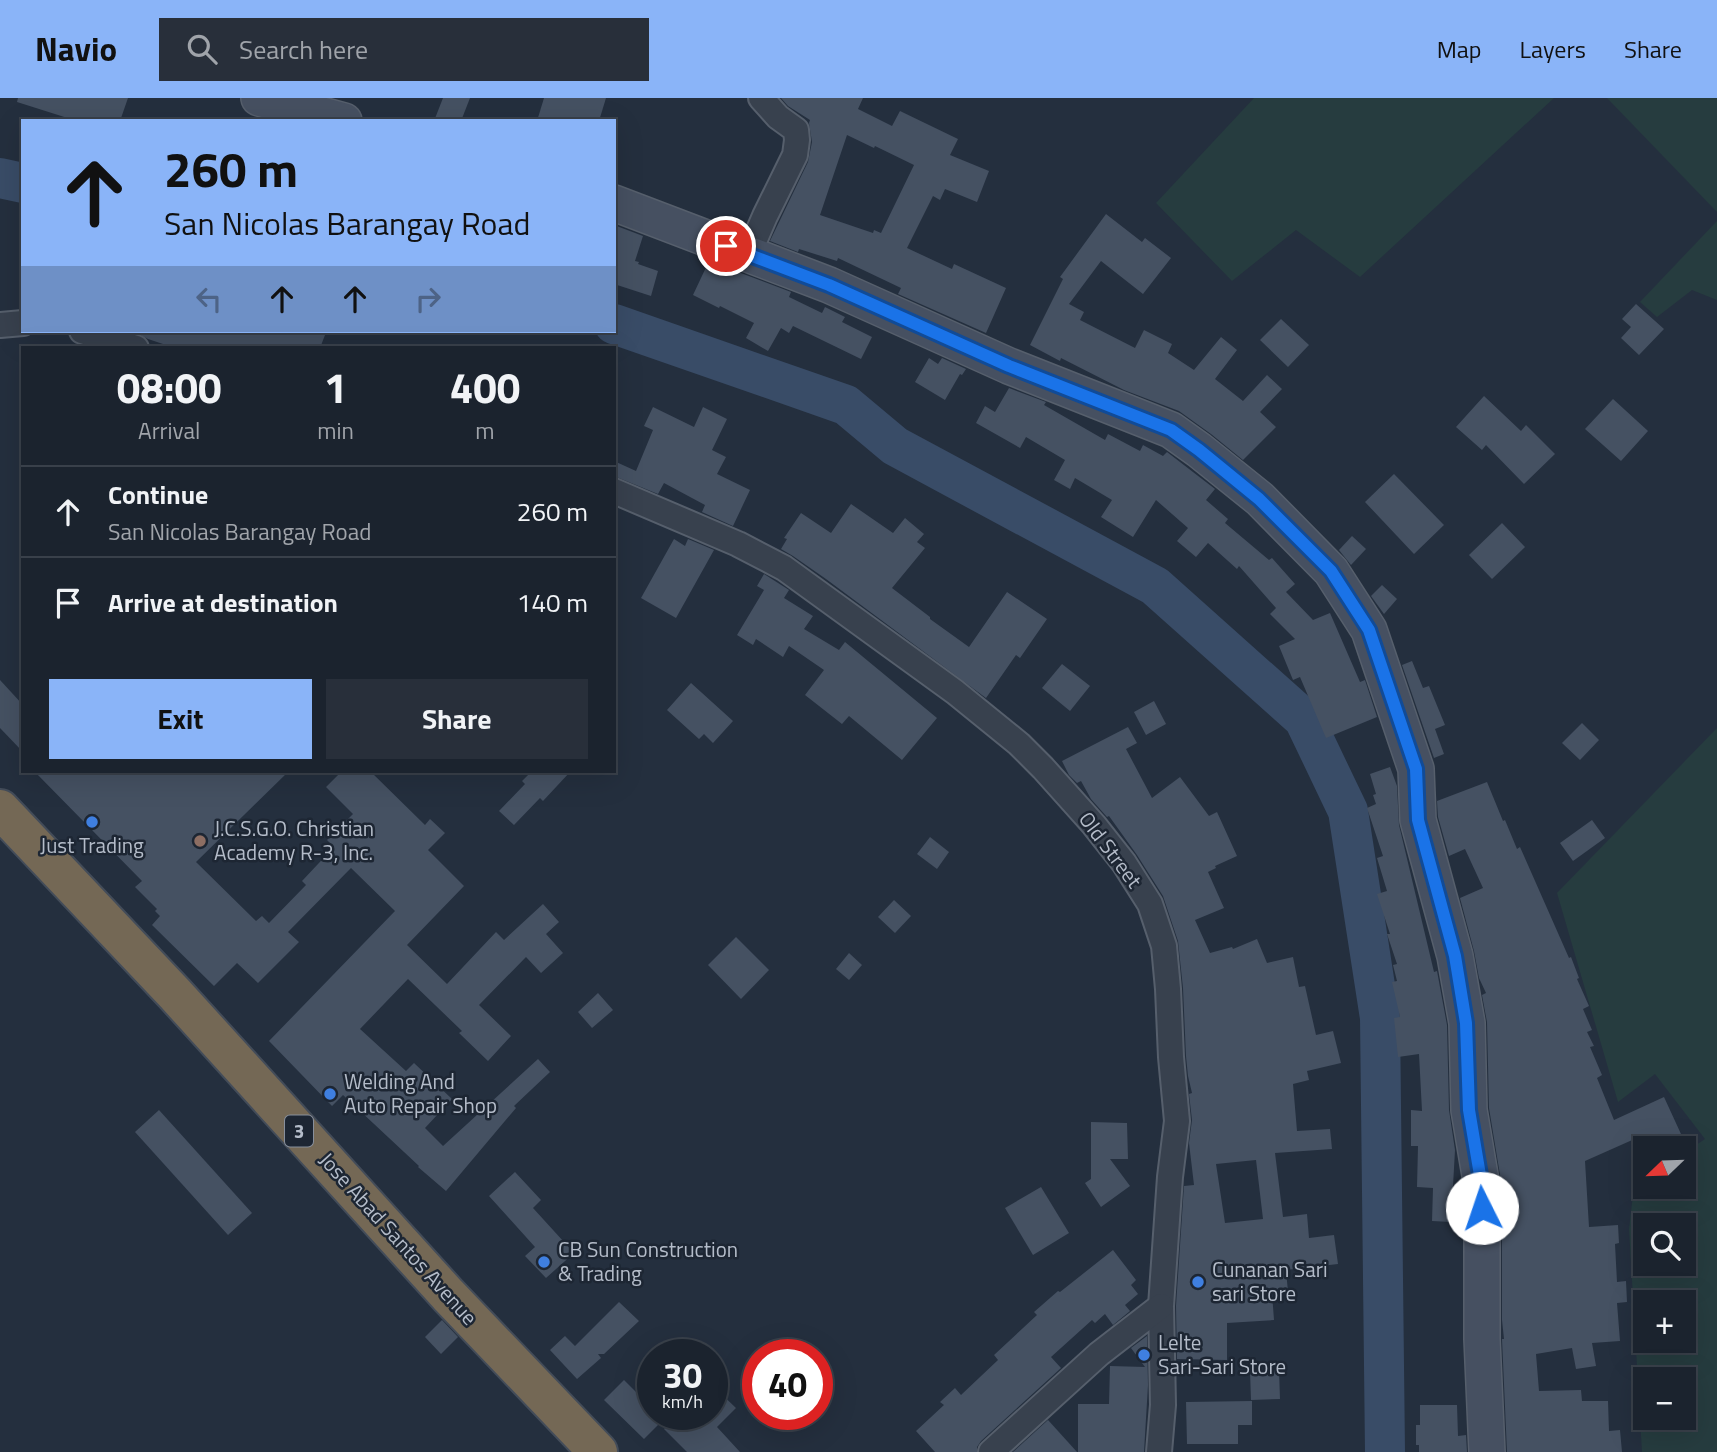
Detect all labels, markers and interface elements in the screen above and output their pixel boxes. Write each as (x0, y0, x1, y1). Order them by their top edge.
search box (159, 18, 649, 81)
text: Navio (35, 24, 117, 74)
icon: search (183, 30, 221, 68)
text: Search here (239, 30, 368, 69)
text: Map (1437, 31, 1482, 67)
text: Layers (1520, 31, 1586, 67)
text: Share (1624, 31, 1682, 67)
text: 260 m (164, 131, 298, 206)
icon: ahead (49, 147, 140, 238)
text: San Nicolas Barangay Road (164, 199, 530, 247)
pin (696, 216, 756, 276)
icon: arrive (707, 227, 745, 265)
icon: left (190, 280, 228, 318)
icon: ahead (263, 280, 301, 318)
icon: ahead (336, 280, 374, 318)
icon: right (409, 280, 447, 318)
text: 08:00 (117, 355, 222, 419)
text: 1 (324, 355, 347, 419)
text: 400 (450, 355, 520, 419)
text: Arrival (138, 413, 200, 448)
text: min (317, 413, 354, 448)
text: m (475, 413, 495, 448)
text: Continue (108, 475, 208, 514)
text: 260 m (517, 492, 588, 531)
icon: ahead (49, 493, 87, 531)
text: San Nicolas Barangay Road (108, 514, 371, 549)
text: Arrive at destination (108, 583, 338, 622)
text: 140 m (517, 583, 588, 622)
icon: arrive (49, 584, 87, 622)
button: Exit (49, 679, 312, 759)
button: Share (326, 679, 588, 759)
street label: Old Street (1071, 804, 1151, 895)
place label: J.C.S.G.O. Christian Academy R-3, Inc. (214, 812, 374, 868)
marker: Just Trading (84, 814, 100, 830)
place label: Just Trading (40, 829, 144, 861)
marker: J.C.S.G.O. Christian Academy R-3, Inc. (192, 833, 208, 849)
place label: Welding And Auto Repair Shop (344, 1065, 497, 1121)
marker: Welding And Auto Repair Shop (322, 1086, 338, 1102)
road number: 3 (285, 1116, 313, 1147)
north arrow (1633, 1136, 1696, 1199)
map controls (1633, 1136, 1696, 1430)
street label: Jose Abad Santos Avenue (312, 1145, 485, 1332)
position arrow (1445, 1171, 1519, 1245)
button: search (1633, 1213, 1696, 1276)
place label: CB Sun Construction & Trading (558, 1233, 738, 1289)
place label: Cunanan Sari sari Store (1212, 1253, 1328, 1309)
marker: CB Sun Construction & Trading (536, 1254, 552, 1270)
marker: Cunanan Sari sari Store (1190, 1274, 1206, 1290)
button: + (1633, 1290, 1696, 1353)
place label: Lelte Sari-Sari Store (1158, 1326, 1286, 1382)
speed limit sign: 40 (742, 1339, 833, 1430)
marker: Lelte Sari-Sari Store (1136, 1347, 1152, 1363)
text: 30 (663, 1348, 702, 1402)
button: − (1633, 1367, 1696, 1430)
text: km/h (662, 1388, 703, 1415)

